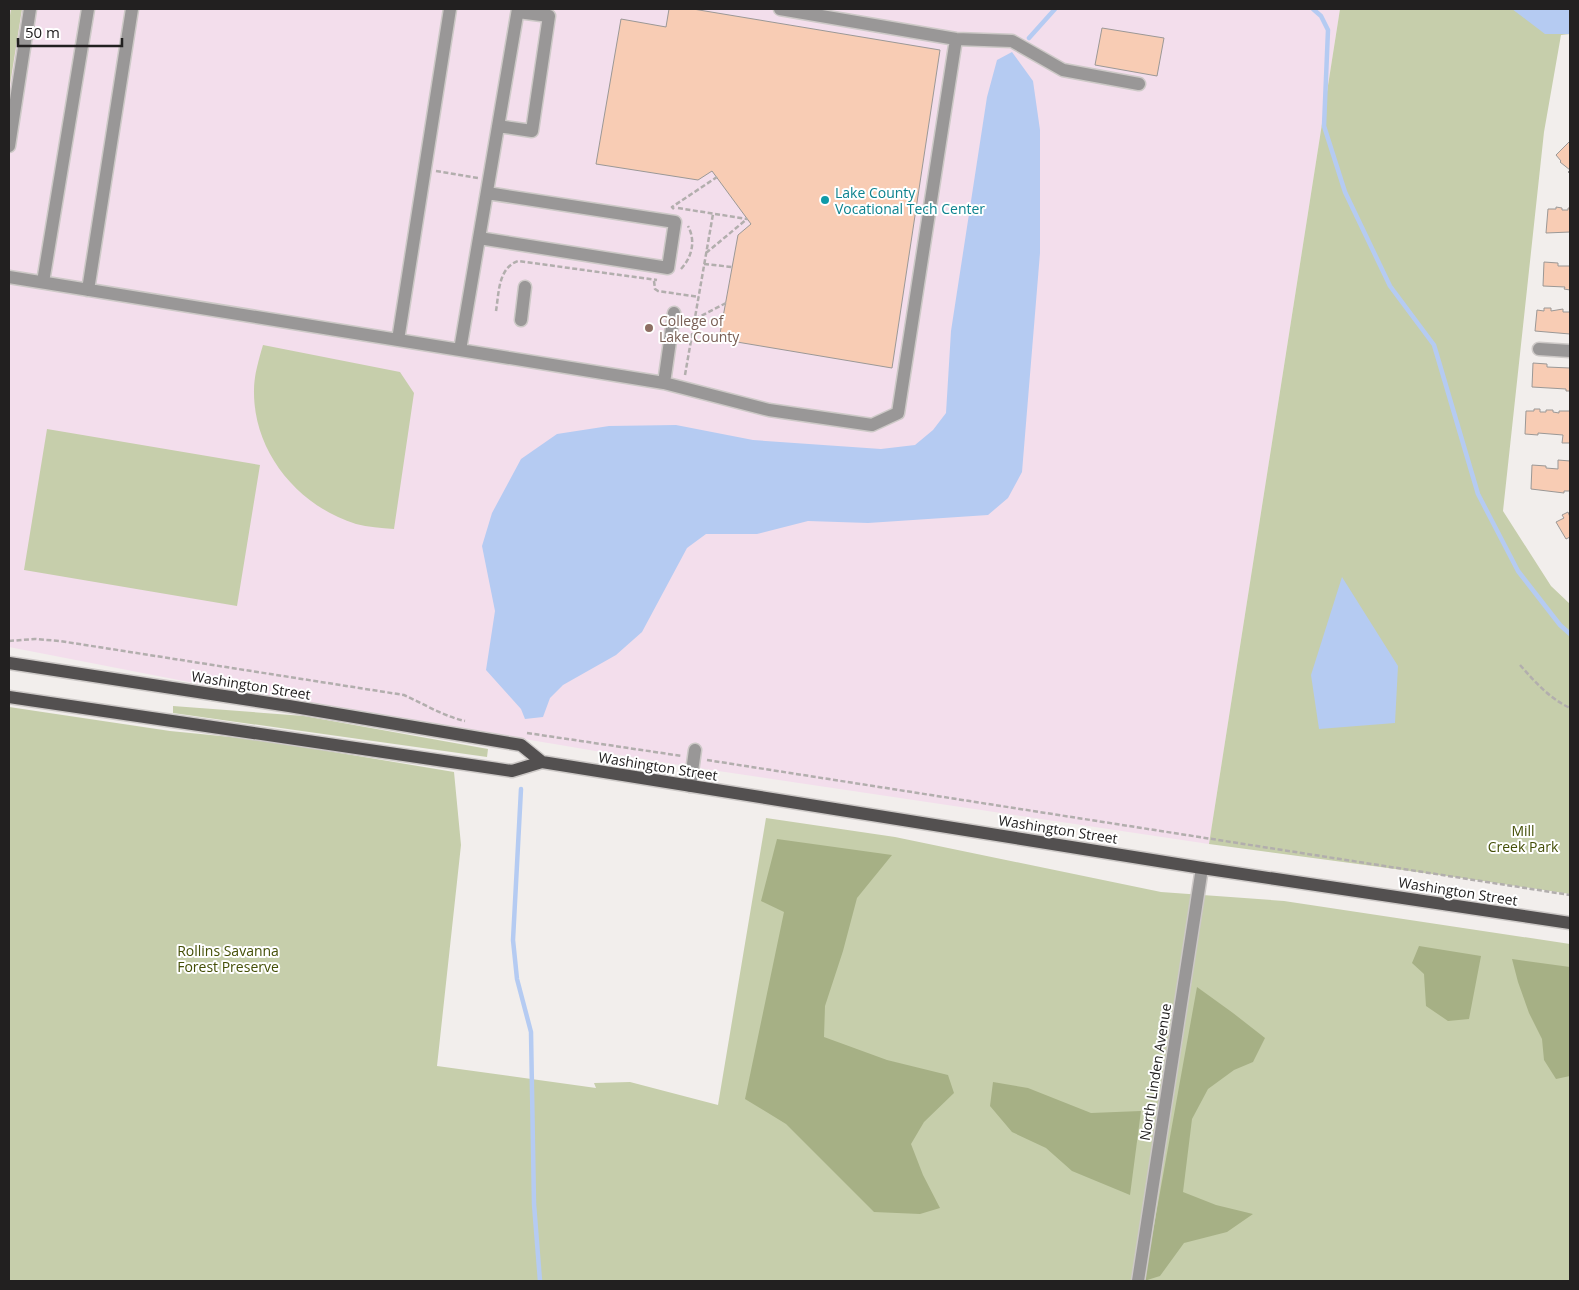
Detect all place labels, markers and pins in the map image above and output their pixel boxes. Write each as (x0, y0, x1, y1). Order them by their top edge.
place label: Lake County Vocational Tech Center (835, 183, 985, 218)
marker: Lake County Vocational Tech Center (819, 194, 831, 206)
place label: College of Lake County (659, 311, 740, 346)
marker: College of Lake County (643, 322, 655, 334)

